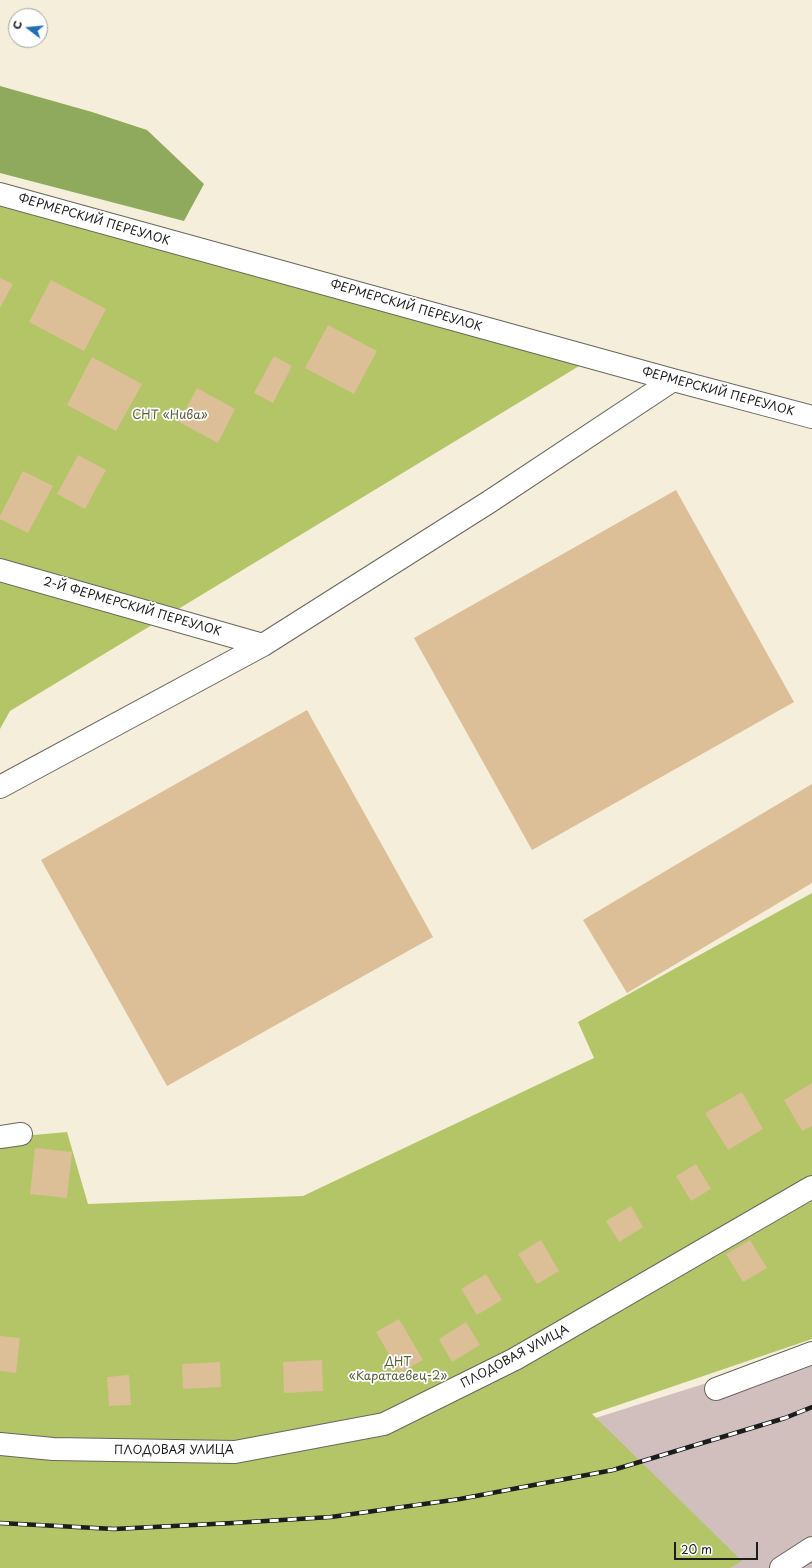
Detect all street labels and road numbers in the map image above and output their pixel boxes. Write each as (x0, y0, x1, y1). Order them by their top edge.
street label: ФЕРМЕРСКИЙ ПЕРЕУЛОК (17, 191, 171, 249)
street label: ФЕРМЕРСКИЙ ПЕРЕУЛОК (329, 277, 483, 335)
street label: ФЕРМЕРСКИЙ ПЕРЕУЛОК (640, 365, 796, 419)
street label: 2-Й ФЕРМЕРСКИЙ ПЕРЕУЛОК (41, 575, 223, 639)
street label: ПЛОДОВАЯ УЛИЦА (459, 1322, 571, 1392)
street label: ПЛОДОВАЯ УЛИЦА (114, 1444, 234, 1458)

